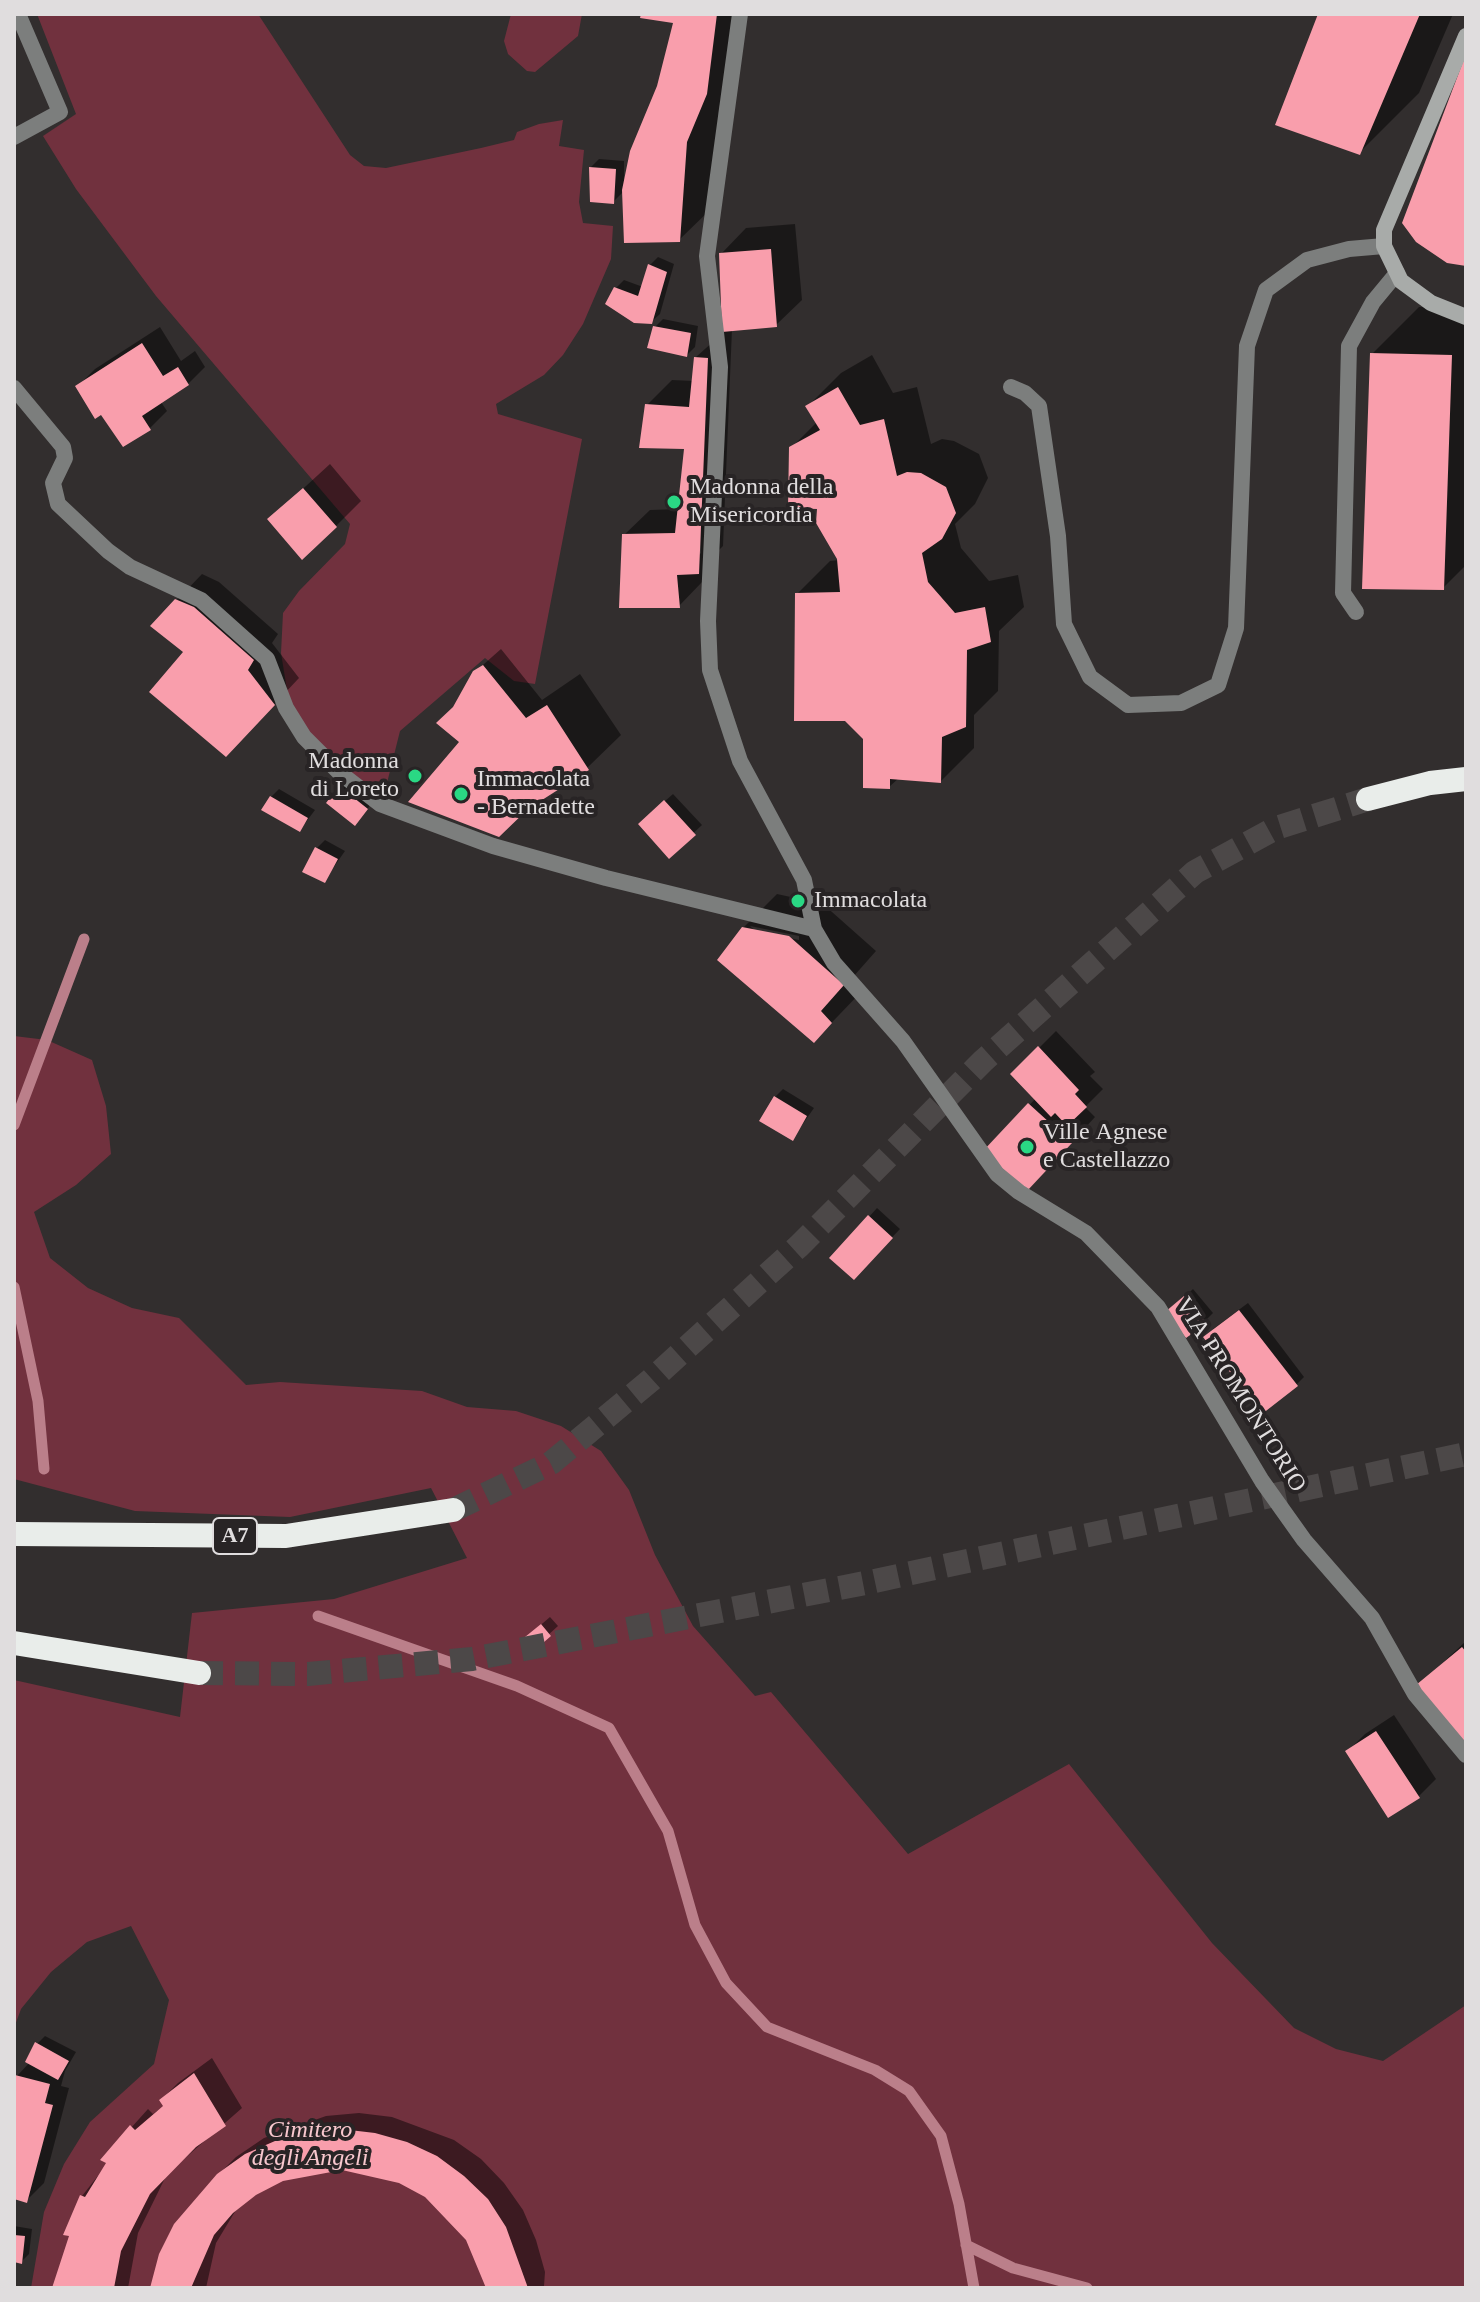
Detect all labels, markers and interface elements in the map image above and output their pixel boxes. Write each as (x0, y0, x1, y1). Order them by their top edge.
place label: Madonna della Misericordia (690, 474, 833, 530)
marker: Madonna della Misericordia (665, 493, 683, 511)
place label: Madonna di Loreto (308, 748, 399, 804)
place label: Immacolata - Bernadette (477, 766, 595, 822)
marker: Madonna di Loreto (406, 767, 424, 785)
marker: Immacolata - Bernadette (452, 785, 470, 803)
place label: Immacolata (814, 887, 927, 915)
marker: Immacolata (789, 892, 807, 910)
place label: Ville Agnese e Castellazzo (1043, 1119, 1170, 1175)
marker: Ville Agnese e Castellazzo (1018, 1138, 1036, 1156)
street label: VIA PROMONTORIO (1168, 1292, 1312, 1498)
road number: A7 (213, 1518, 257, 1554)
park label: Cimitero degli Angeli (252, 2117, 368, 2173)

